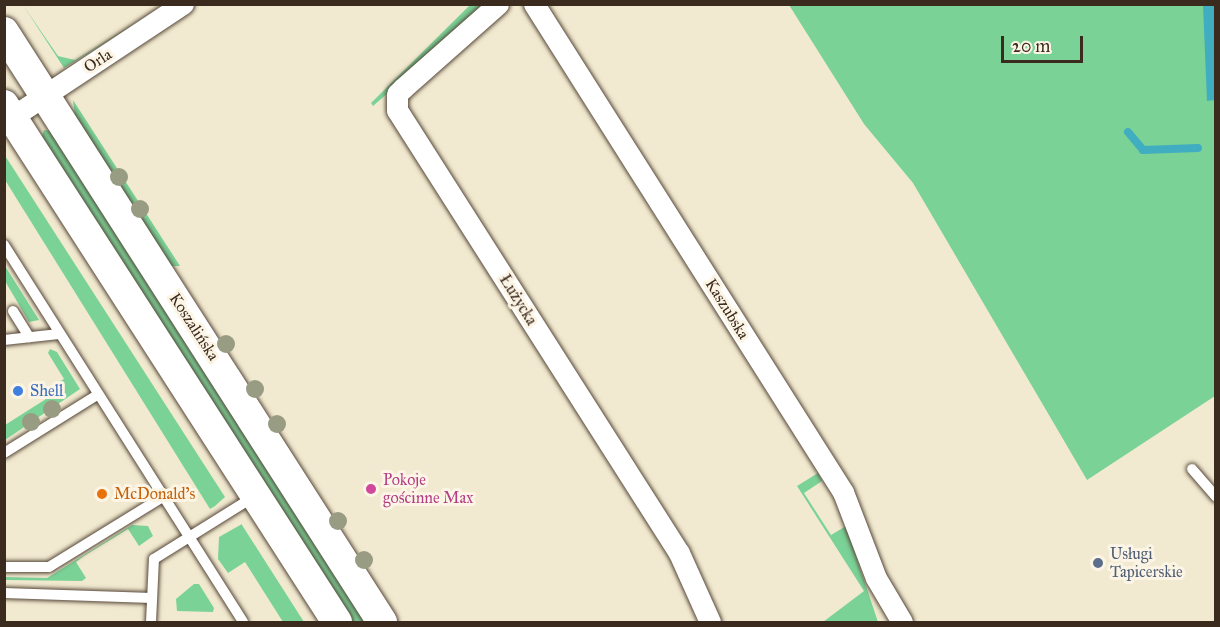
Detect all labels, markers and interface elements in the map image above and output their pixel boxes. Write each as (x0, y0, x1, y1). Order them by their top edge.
scale bar (1004, 24, 1086, 62)
text: 20 m (1012, 35, 1050, 57)
street label: Orla (81, 45, 115, 77)
street label: Łużycka (495, 271, 541, 329)
street label: Kaszubska (701, 275, 753, 343)
street label: Koszalińska (165, 290, 223, 364)
place label: Shell (30, 381, 63, 401)
marker: Shell (11, 384, 25, 398)
place label: Pokoje gościnne Max (383, 470, 473, 508)
marker: Pokoje gościnne Max (364, 482, 378, 496)
place label: McDonald's (114, 484, 195, 504)
marker: McDonald's (95, 487, 109, 501)
place label: Usługi Tapicerskie (1110, 544, 1183, 582)
marker: Usługi Tapicerskie (1091, 556, 1105, 570)

